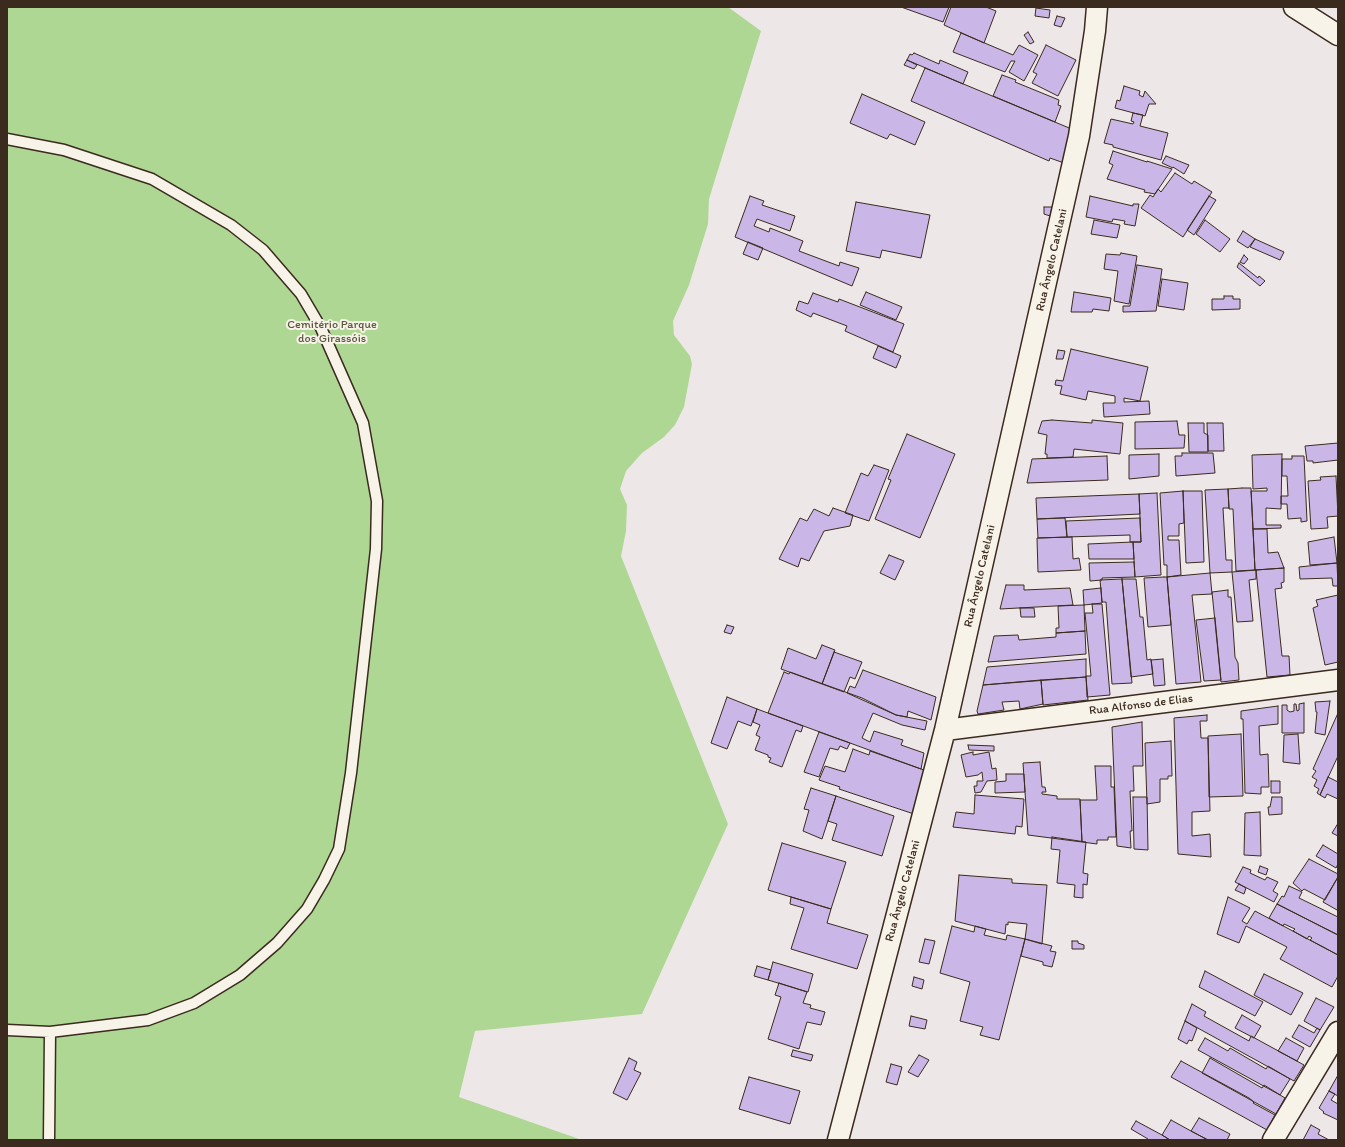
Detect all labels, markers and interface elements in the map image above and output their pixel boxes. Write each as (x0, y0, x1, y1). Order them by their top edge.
street label: Rua Ângelo Catelani (1033, 207, 1071, 313)
park label: Cemitério Parque dos Girassóis (287, 318, 377, 346)
street label: Rua Ângelo Catelani (961, 523, 999, 629)
street label: Rua Alfonso de Elias (1088, 691, 1194, 719)
street label: Rua Ângelo Catelani (883, 839, 923, 943)

